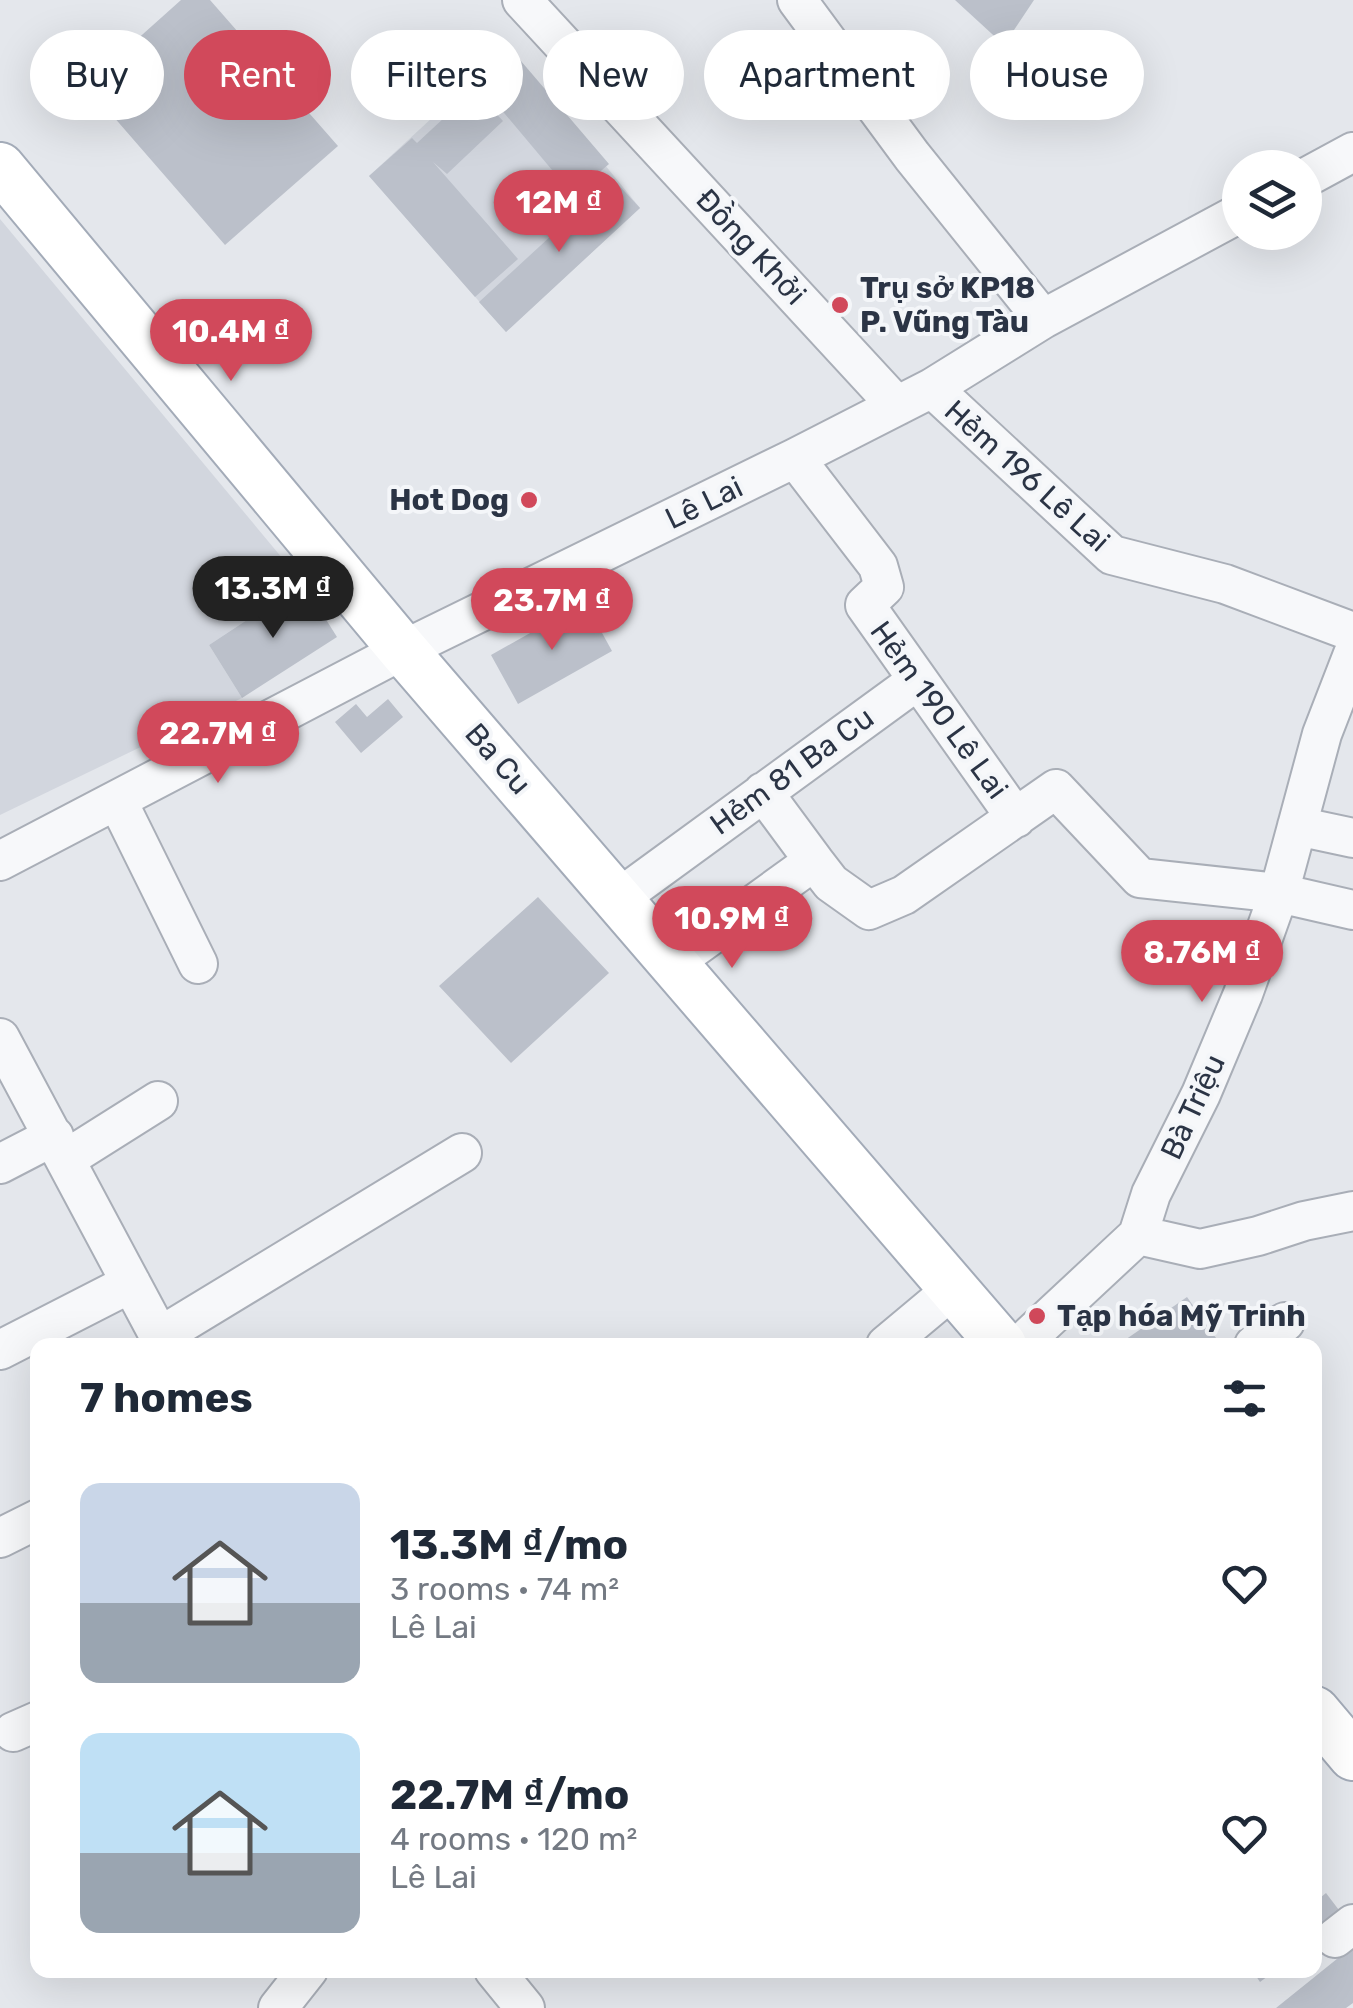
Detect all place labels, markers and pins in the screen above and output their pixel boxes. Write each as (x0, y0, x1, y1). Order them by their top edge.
pin: 12M ₫ (489, 170, 629, 255)
place label: Trụ sở KP18 P. Vũng Tàu (860, 270, 1035, 340)
marker: Trụ sở KP18 P. Vũng Tàu (829, 294, 851, 316)
pin: 10.4M ₫ (139, 299, 323, 384)
place label: Hot Dog (389, 482, 509, 518)
marker: Hot Dog (518, 489, 540, 511)
pin: 13.3M ₫ (181, 556, 365, 641)
pin: 23.7M ₫ (460, 568, 644, 653)
pin: 22.7M ₫ (126, 701, 310, 786)
pin: 10.9M ₫ (640, 886, 824, 971)
pin: 8.76M ₫ (1110, 920, 1294, 1005)
place label: Tạp hóa Mỹ Trinh (1057, 1298, 1306, 1334)
marker: Tạp hóa Mỹ Trinh (1026, 1305, 1048, 1327)

